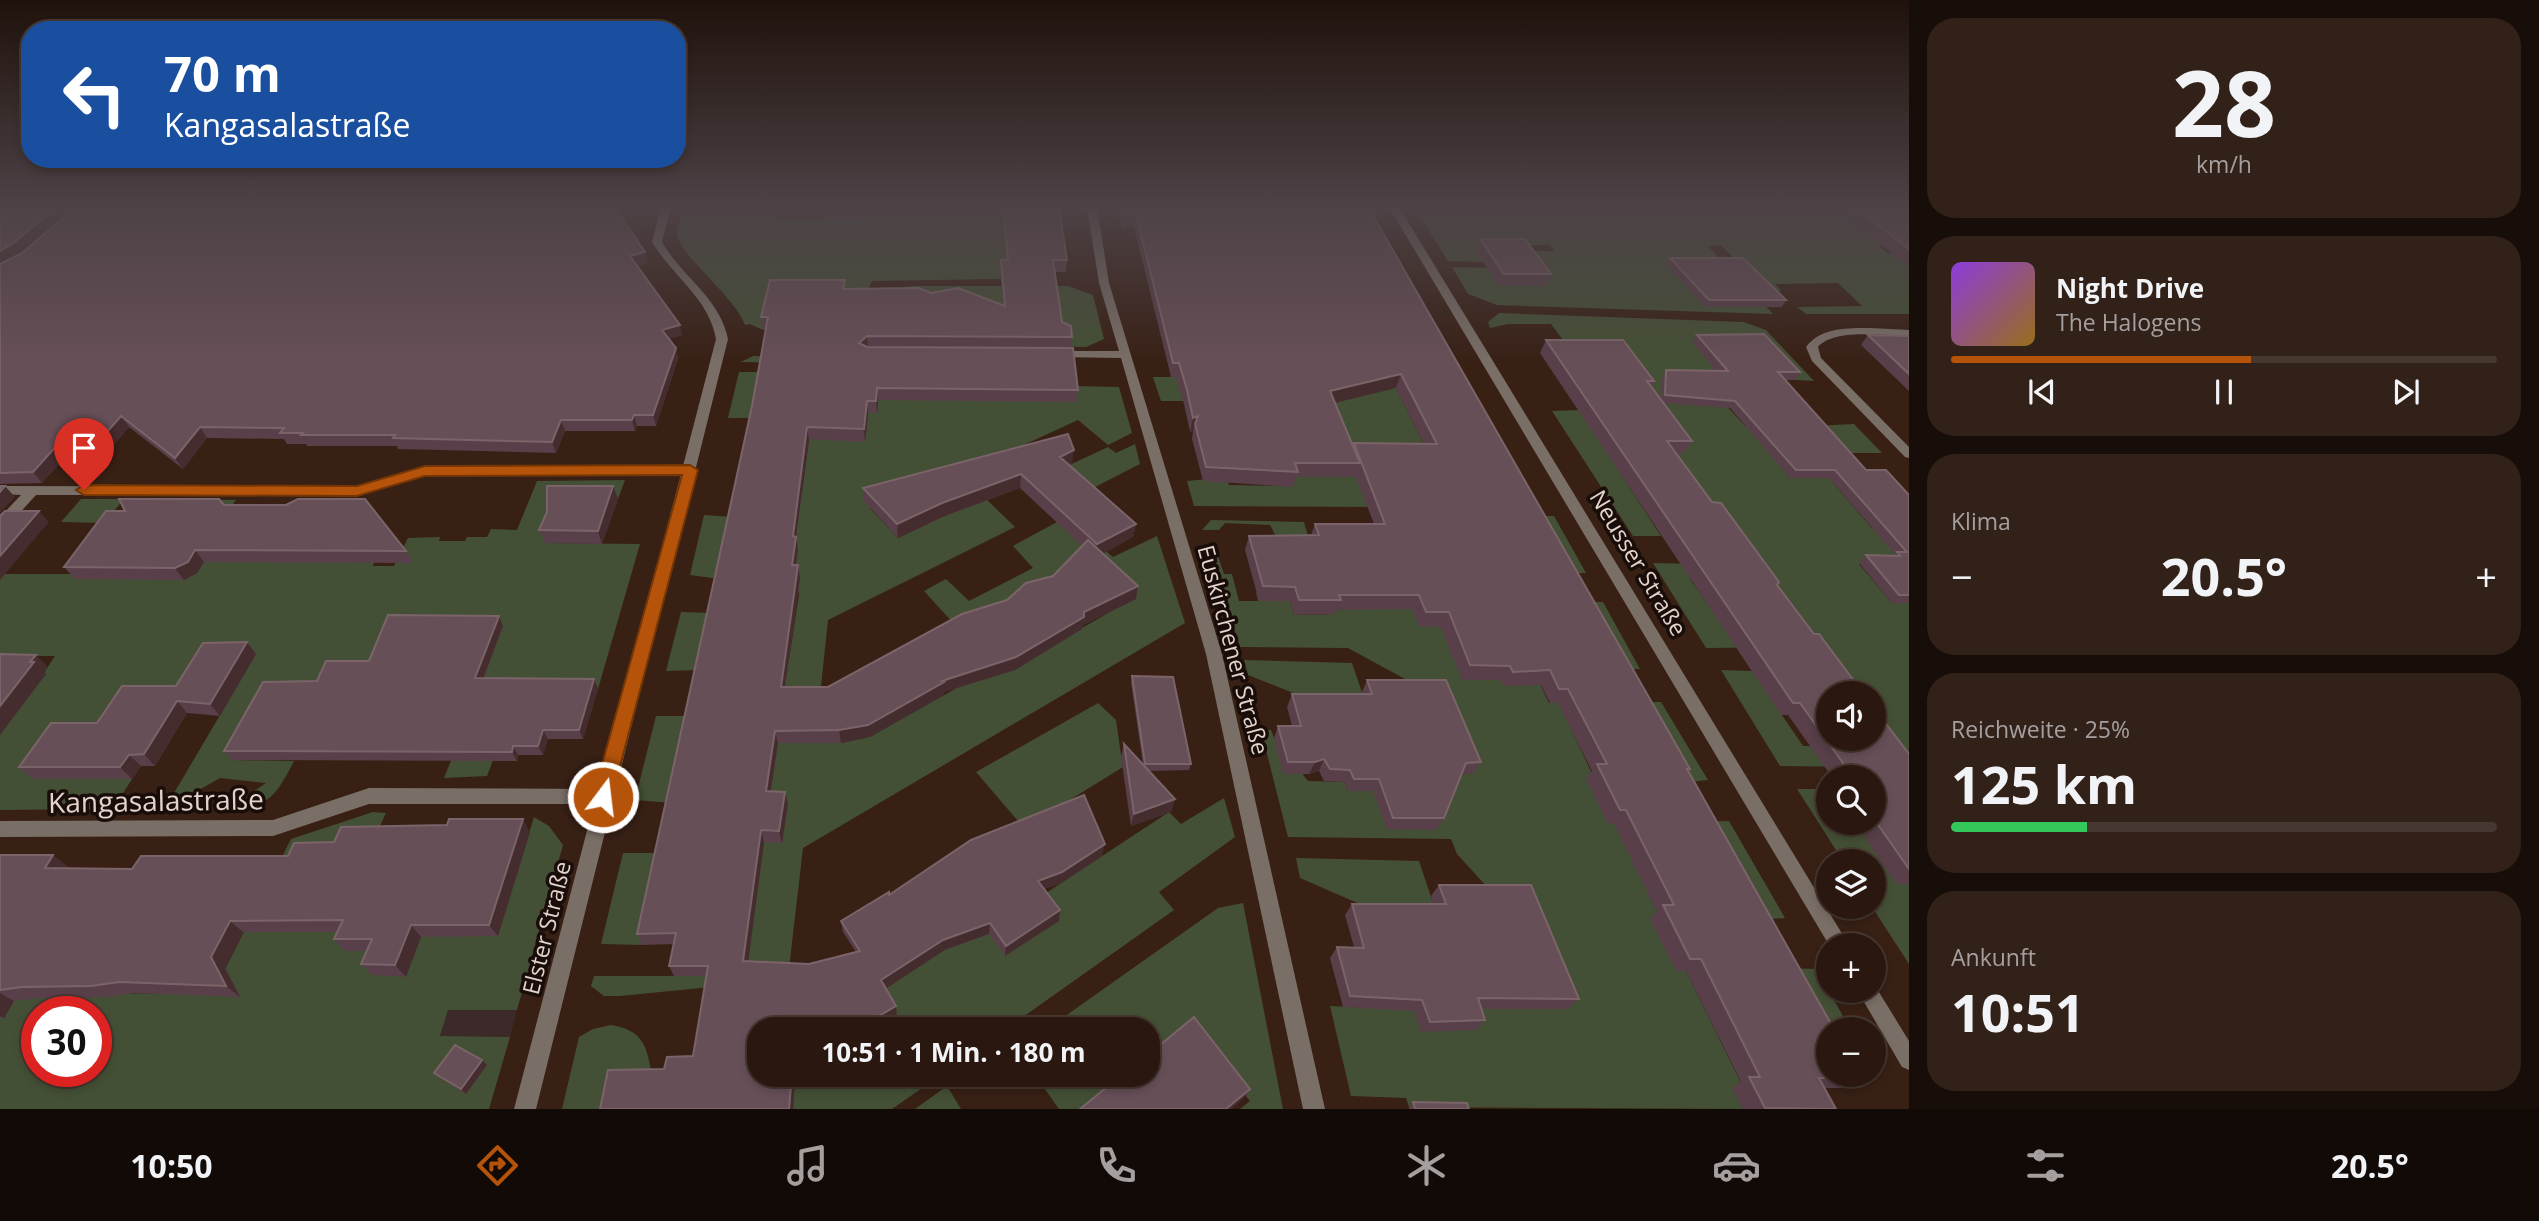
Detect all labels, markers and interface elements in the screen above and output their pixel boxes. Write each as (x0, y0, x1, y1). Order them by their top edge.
text: 70 m (164, 40, 281, 106)
text: 28 (2172, 40, 2276, 164)
icon: left (49, 49, 140, 140)
text: Kangasalastraße (164, 103, 410, 146)
text: km/h (2196, 148, 2252, 180)
text: Night Drive (2056, 270, 2204, 306)
text: The Halogens (2056, 306, 2202, 338)
icon: previous (2023, 373, 2061, 411)
icon: pause (2205, 373, 2243, 411)
icon: next (2387, 373, 2425, 411)
pin (54, 418, 114, 490)
icon: arrive (65, 429, 103, 467)
street label: Neusser Straße (1583, 484, 1695, 641)
text: Klima (1951, 505, 2011, 537)
text: 20.5° (2161, 540, 2287, 611)
street label: Euskirchener Straße (1191, 541, 1277, 758)
text: − (1951, 550, 1973, 602)
text: + (2475, 550, 2497, 602)
map controls (1816, 681, 1886, 1087)
button: sound (1816, 681, 1886, 751)
text: Reichweite · 25% (1951, 713, 2130, 745)
text: 125 km (1951, 748, 2137, 819)
position arrow (566, 760, 640, 834)
button: search (1816, 765, 1886, 835)
street label: Kangasalastraße (48, 779, 264, 821)
button: layers (1816, 849, 1886, 919)
street label: Elster Straße (514, 858, 578, 998)
button: + (1816, 933, 1886, 1003)
text: Ankunft (1951, 941, 2036, 973)
text: 10:51 (1951, 976, 2085, 1047)
speed limit sign: 30 (21, 996, 112, 1087)
button: − (1816, 1017, 1886, 1087)
text: 10:51 · 1 Min. · 180 m (821, 1034, 1086, 1070)
icon: directions (473, 1141, 522, 1190)
icon: music (783, 1141, 832, 1190)
icon: phone (1092, 1141, 1141, 1190)
icon: climate (1402, 1141, 1451, 1190)
icon: car (1712, 1141, 1761, 1190)
icon: filters (2021, 1141, 2070, 1190)
text: 10:50 (130, 1144, 213, 1187)
text: 20.5° (2331, 1144, 2409, 1187)

